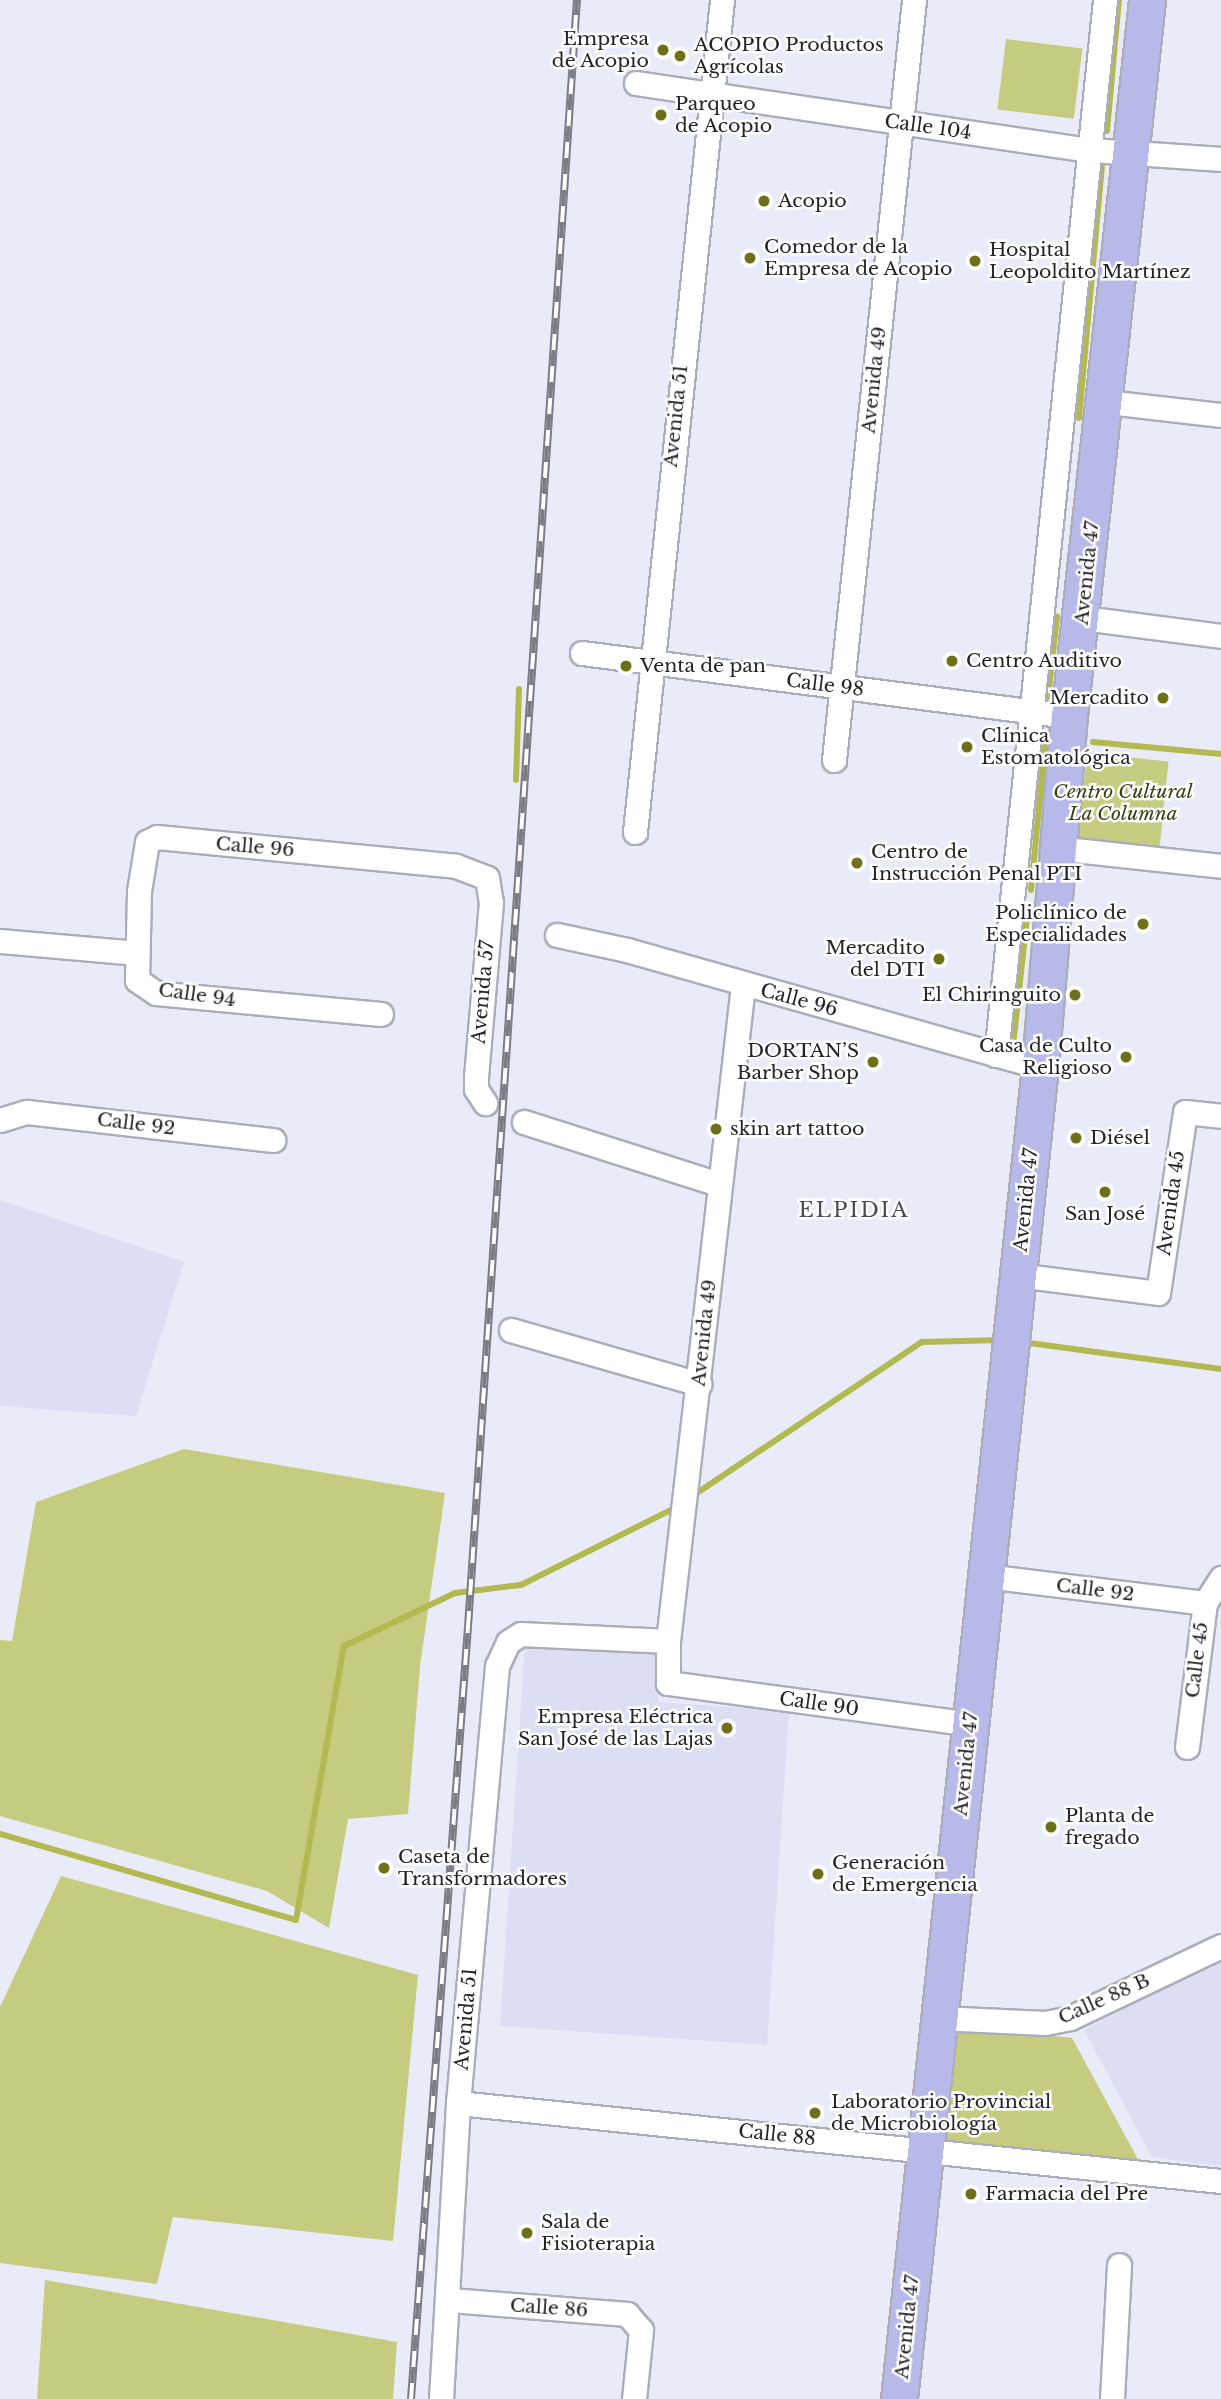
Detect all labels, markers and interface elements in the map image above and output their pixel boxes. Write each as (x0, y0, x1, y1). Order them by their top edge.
place label: Empresa de Acopio (551, 28, 649, 72)
place label: ACOPIO Productos Agrícolas (694, 34, 884, 78)
marker: Empresa de Acopio (655, 42, 671, 58)
marker: ACOPIO Productos Agrícolas (672, 48, 688, 64)
place label: Parqueo de Acopio (675, 93, 773, 137)
marker: Parqueo de Acopio (653, 107, 669, 123)
street label: Calle 104 (883, 110, 973, 144)
place label: Acopio (778, 190, 847, 212)
marker: Acopio (756, 193, 772, 209)
place label: Comedor de la Empresa de Acopio (764, 236, 953, 280)
place label: Hospital Leopoldito Martínez (989, 239, 1191, 283)
marker: Comedor de la Empresa de Acopio (742, 250, 758, 266)
marker: Hospital Leopoldito Martínez (967, 253, 983, 269)
street label: Avenida 49 (857, 325, 891, 435)
street label: Avenida 51 (659, 363, 693, 469)
street label: Avenida 47 (1070, 520, 1104, 626)
place label: Centro Auditivo (966, 650, 1123, 672)
marker: Centro Auditivo (944, 653, 960, 669)
place label: Venta de pan (640, 655, 766, 677)
marker: Venta de pan (618, 658, 634, 674)
street label: Calle 98 (785, 669, 865, 701)
place label: Mercadito (1049, 687, 1149, 709)
marker: Mercadito (1155, 690, 1171, 706)
place label: Clínica Estomatológica (981, 725, 1131, 769)
marker: Clínica Estomatológica (959, 739, 975, 755)
park label: Centro Cultural La Columna (1053, 781, 1193, 825)
street label: Calle 96 (215, 832, 295, 862)
place label: Centro de Instrucción Penal PTI (871, 841, 1082, 885)
marker: Centro de Instrucción Penal PTI (849, 855, 865, 871)
place label: Policlínico de Especialidades (985, 902, 1127, 946)
marker: Policlínico de Especialidades (1133, 914, 1153, 934)
place label: Mercadito del DTI (825, 937, 925, 981)
street label: Avenida 57 (467, 939, 499, 1045)
marker: Mercadito del DTI (931, 951, 947, 967)
street label: Calle 94 (157, 978, 237, 1012)
street label: Calle 96 (758, 979, 840, 1021)
place label: El Chiringuito (922, 984, 1061, 1006)
marker: El Chiringuito (1067, 987, 1083, 1003)
place label: Casa de Culto Religioso (979, 1035, 1112, 1079)
place label: DORTAN’S Barber Shop (736, 1040, 859, 1084)
marker: Casa de Culto Religioso (1118, 1049, 1134, 1065)
marker: DORTAN’S Barber Shop (865, 1054, 881, 1070)
street label: Calle 92 (96, 1108, 176, 1140)
place label: skin art tattoo (730, 1118, 865, 1140)
marker: skin art tattoo (708, 1121, 724, 1137)
place label: Diésel (1090, 1127, 1150, 1149)
marker: Diésel (1068, 1130, 1084, 1146)
street label: Avenida 47 (1009, 1147, 1043, 1253)
street label: Avenida 45 (1152, 1149, 1190, 1257)
marker: San José (1097, 1184, 1113, 1200)
district label: ELPIDIA (799, 1197, 909, 1223)
place label: San José (1065, 1203, 1145, 1225)
street label: Avenida 49 (687, 1278, 721, 1388)
street label: Calle 92 (1055, 1574, 1135, 1606)
street label: Calle 45 (1181, 1621, 1213, 1699)
street label: Calle 90 (778, 1687, 860, 1721)
place label: Empresa Eléctrica San José de las Lajas (518, 1706, 713, 1750)
street label: Avenida 47 (949, 1711, 983, 1817)
marker: Empresa Eléctrica San José de las Lajas (719, 1720, 735, 1736)
place label: Planta de fregado (1065, 1805, 1155, 1849)
marker: Planta de fregado (1043, 1819, 1059, 1835)
place label: Caseta de Transformadores (398, 1846, 567, 1890)
place label: Generación de Emergencia (832, 1852, 978, 1896)
marker: Caseta de Transformadores (376, 1860, 392, 1876)
marker: Generación de Emergencia (810, 1866, 826, 1882)
street label: Avenida 51 (450, 1967, 482, 2071)
street label: Calle 88 B (1055, 1969, 1153, 2029)
place label: Laboratorio Provincial de Microbiología (831, 2091, 1051, 2135)
marker: Laboratorio Provincial de Microbiología (805, 2103, 825, 2123)
street label: Calle 88 (737, 2120, 817, 2150)
place label: Farmacia del Pre (985, 2183, 1148, 2205)
marker: Farmacia del Pre (963, 2186, 979, 2202)
place label: Sala de Fisioterapia (541, 2211, 655, 2255)
marker: Sala de Fisioterapia (519, 2225, 535, 2241)
street label: Avenida 47 (890, 2274, 924, 2380)
street label: Calle 86 (509, 2294, 589, 2322)

